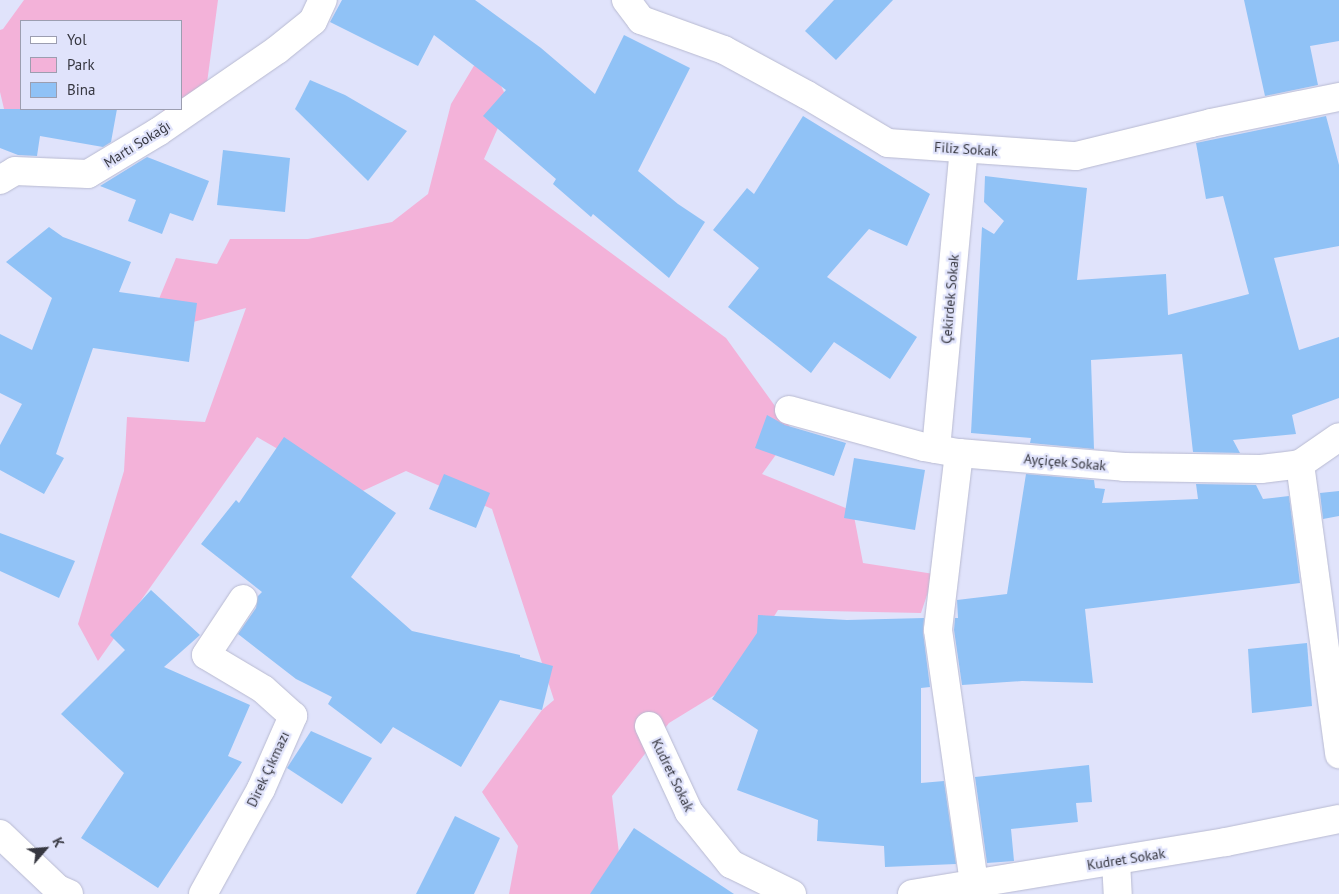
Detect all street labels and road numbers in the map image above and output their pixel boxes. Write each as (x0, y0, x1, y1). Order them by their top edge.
street label: Martı Sokağı (101, 117, 173, 171)
street label: Filiz Sokak (933, 138, 999, 160)
street label: Çekirdek Sokak (938, 253, 962, 345)
street label: Ayçiçek Sokak (1023, 450, 1107, 474)
street label: Direk Çıkmazı (243, 728, 293, 810)
street label: Kudret Sokak (648, 736, 698, 814)
street label: Kudret Sokak (1086, 845, 1166, 873)

